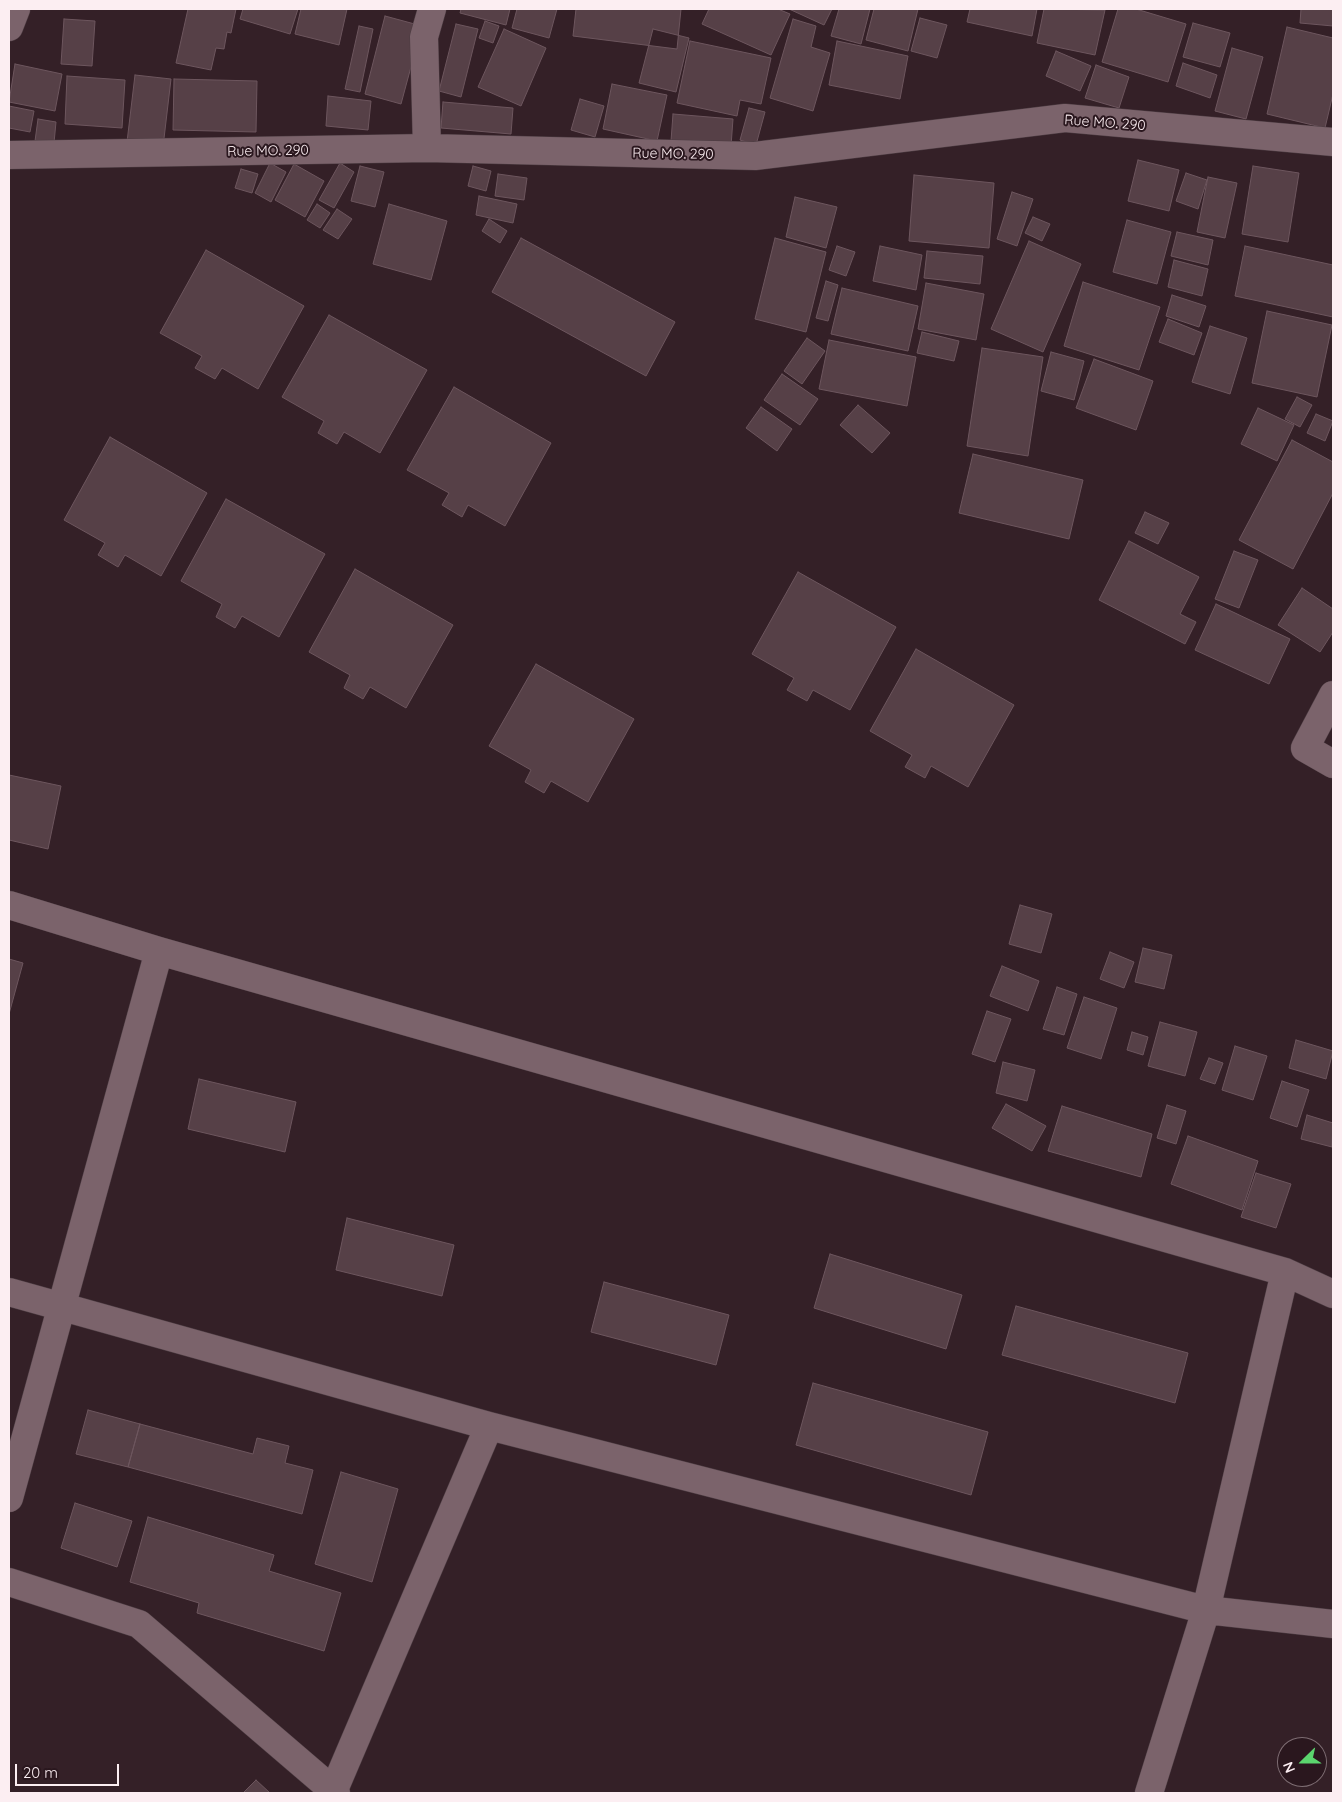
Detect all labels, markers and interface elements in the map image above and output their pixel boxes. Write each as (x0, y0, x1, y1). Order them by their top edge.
street label: Rue MO. 290 (1064, 112, 1146, 134)
street label: Rue MO. 290 (227, 142, 309, 160)
street label: Rue MO. 290 (632, 145, 714, 163)
north arrow (1277, 1737, 1327, 1787)
scale bar (18, 1754, 121, 1786)
text: N (1279, 1759, 1299, 1775)
text: 20 m (23, 1763, 58, 1782)

